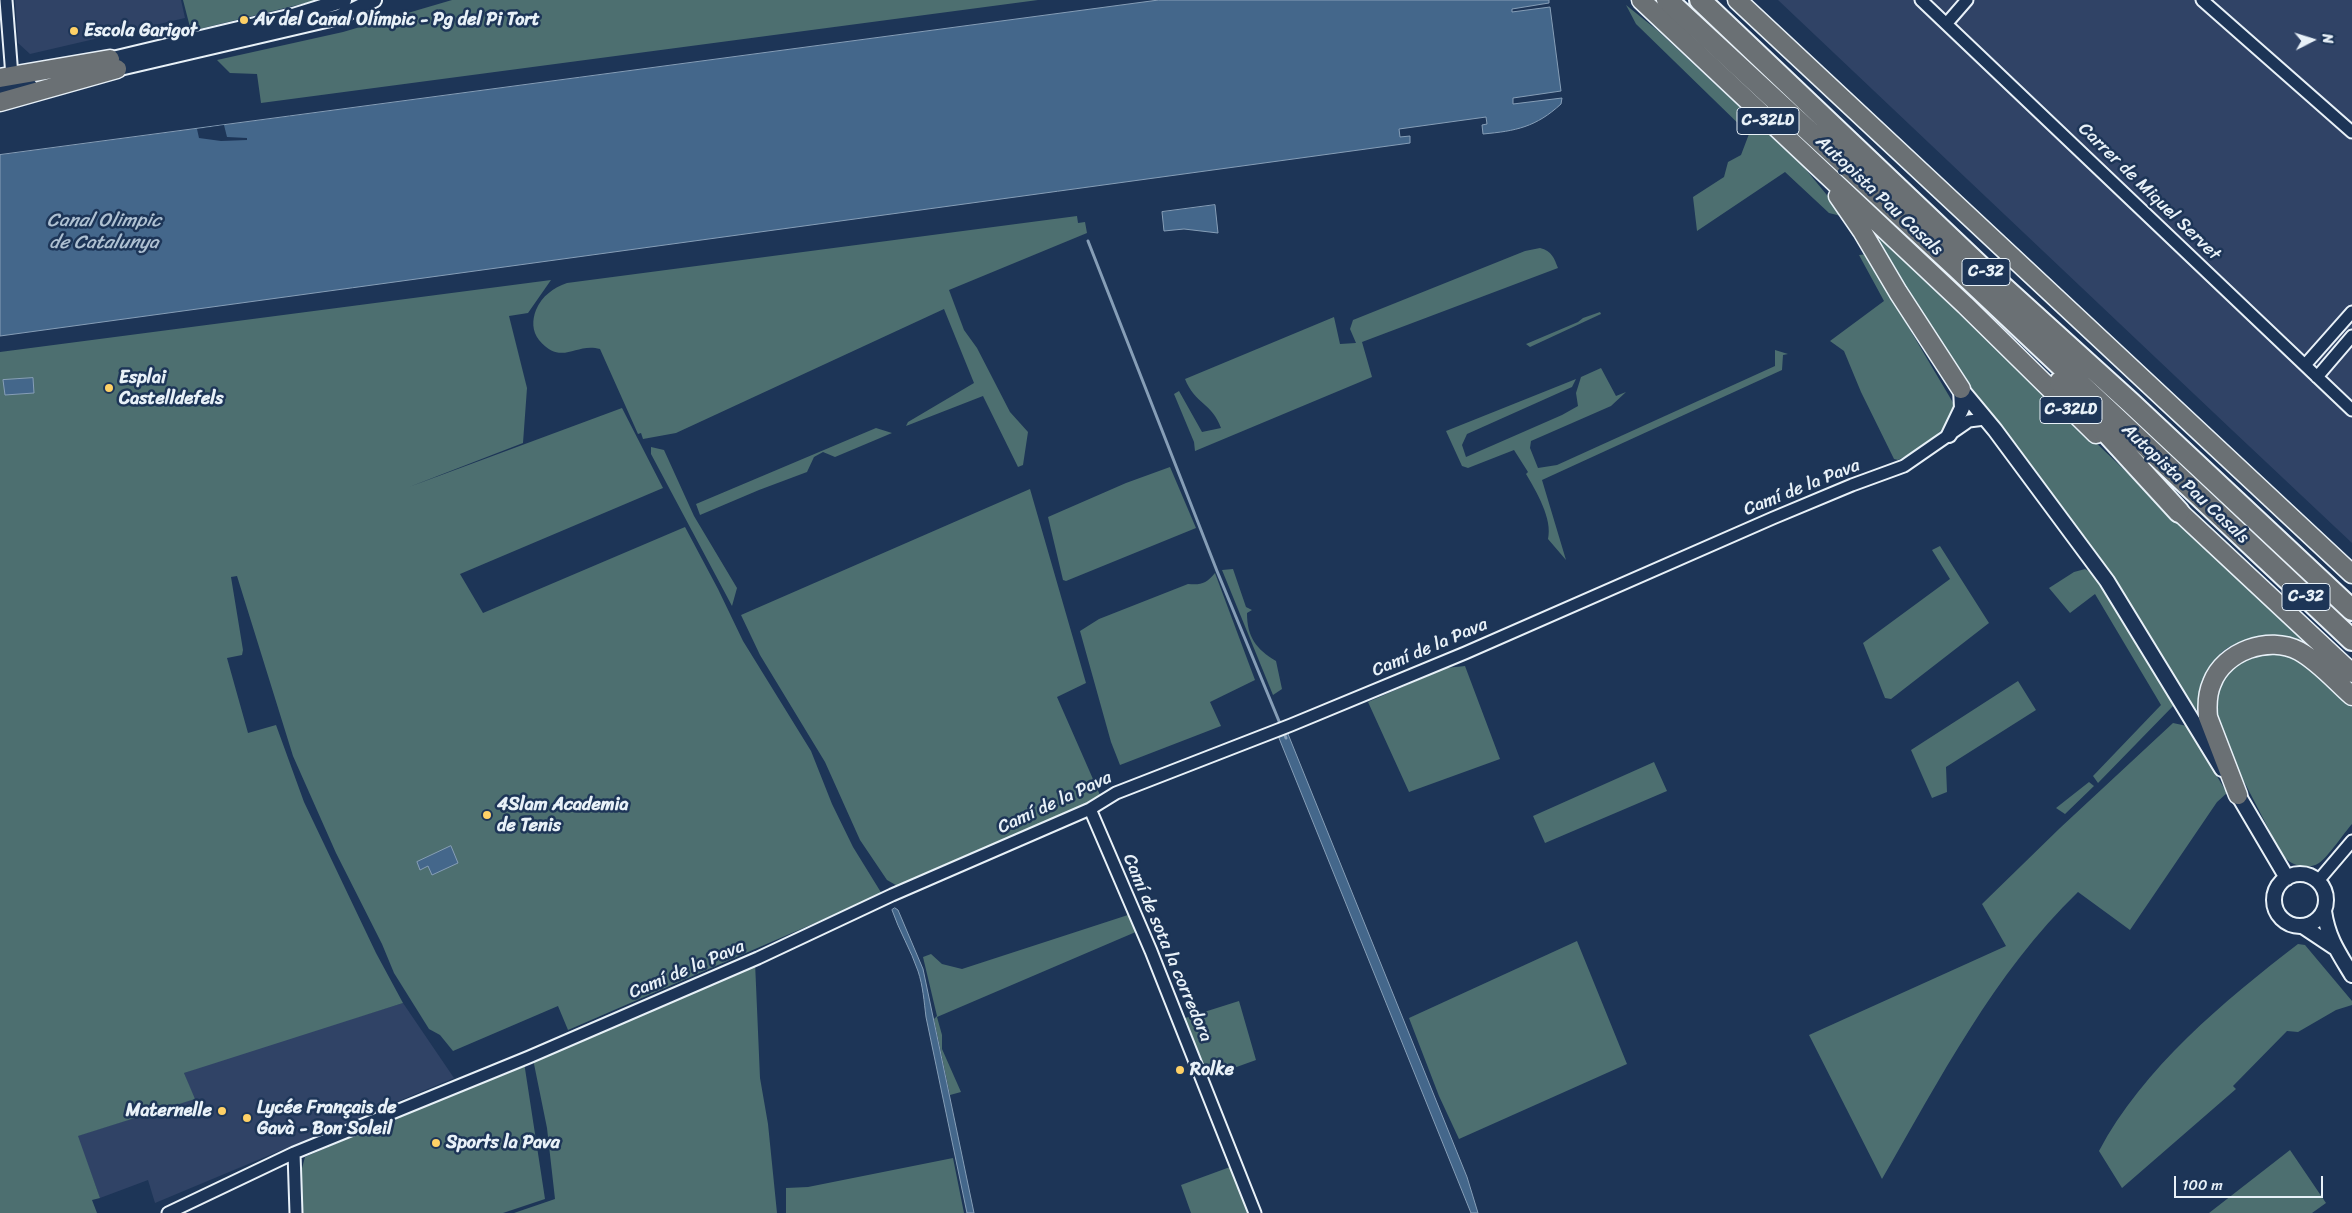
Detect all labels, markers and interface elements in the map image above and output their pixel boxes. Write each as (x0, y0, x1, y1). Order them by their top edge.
place label: Av del Canal Olímpic - Pg del Pi Tort (254, 9, 540, 31)
marker: Av del Canal Olímpic - Pg del Pi Tort (238, 14, 250, 26)
north arrow (2287, 15, 2337, 65)
place label: Escola Garigot (84, 20, 197, 42)
marker: Escola Garigot (68, 25, 80, 37)
text: N (2315, 33, 2340, 45)
road number: C-32LD (1737, 108, 1799, 134)
street label: Carrer de Miquel Servet (2073, 119, 2225, 265)
street label: Autopista Pau Casals (1811, 131, 1947, 261)
water label: Canal Olimpic de Catalunya (47, 210, 161, 254)
road number: C-32 (1962, 258, 2010, 286)
place label: Esplai Castelldefels (119, 367, 224, 409)
marker: Esplai Castelldefels (103, 382, 115, 394)
road number: C-32LD (2040, 396, 2102, 424)
street label: Autopista Pau Casals (2117, 419, 2253, 549)
street label: Camí de la Pava (1741, 455, 1863, 521)
road number: C-32 (2282, 584, 2330, 610)
street label: Camí de la Pava (1369, 614, 1491, 682)
street label: Camí de la Pava (995, 767, 1115, 839)
place label: 4Slam Academia de Tenis (497, 794, 629, 836)
marker: 4Slam Academia de Tenis (481, 809, 493, 821)
street label: Camí de sota la corredora (1118, 851, 1216, 1045)
street label: Camí de la Pava (626, 936, 748, 1004)
place label: Rolke (1190, 1059, 1234, 1081)
marker: Rolke (1174, 1064, 1186, 1076)
place label: Lycée Français de Gavà - Bon Soleil (257, 1097, 397, 1140)
place label: Maternelle (126, 1100, 212, 1122)
marker: Maternelle (216, 1105, 228, 1117)
marker: Lycée Français de Gavà - Bon Soleil (241, 1112, 253, 1124)
place label: Sports la Pava (446, 1132, 560, 1154)
marker: Sports la Pava (430, 1137, 442, 1149)
scale bar (2177, 1166, 2326, 1198)
text: 100 m (2182, 1172, 2223, 1198)

